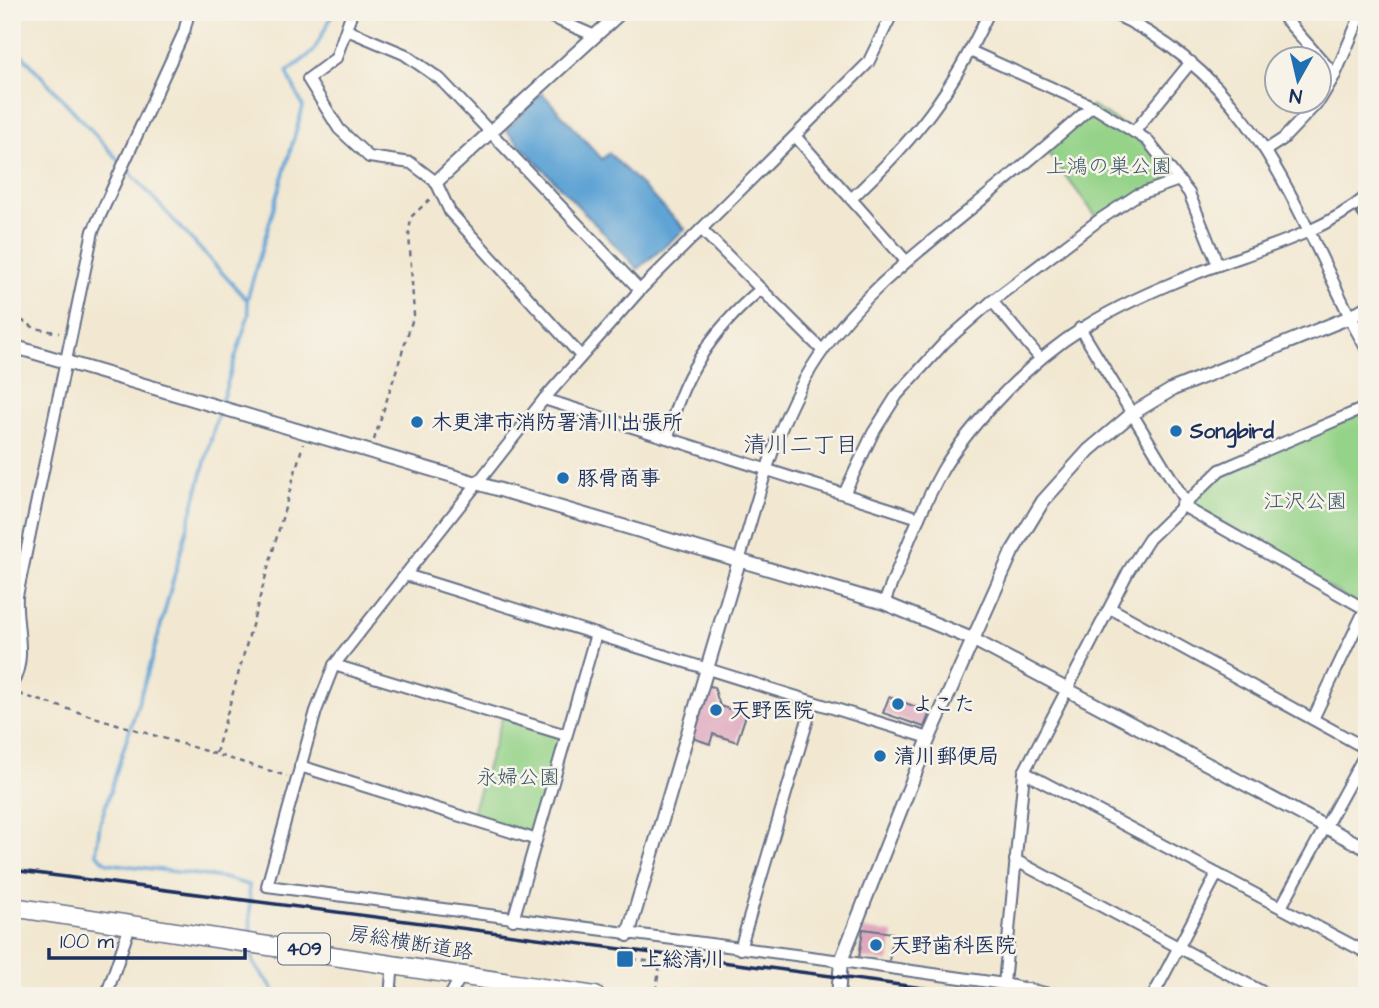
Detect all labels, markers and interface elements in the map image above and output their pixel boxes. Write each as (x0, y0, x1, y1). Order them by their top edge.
north arrow (1264, 46, 1334, 116)
text: N (1288, 81, 1304, 110)
park label: 上鴻の巣公園 (1046, 152, 1172, 181)
place label: 木更津市消防署清川出張所 (431, 408, 683, 437)
marker: 木更津市消防署清川出張所 (409, 414, 425, 430)
place label: Songbird (1189, 417, 1274, 448)
marker: Songbird (1168, 423, 1184, 439)
district label: 清川二丁目 (744, 429, 859, 461)
place label: 豚骨商事 (577, 464, 661, 493)
marker: 豚骨商事 (555, 470, 571, 486)
park label: 江沢公園 (1263, 487, 1347, 516)
place label: よこた (912, 690, 975, 719)
place label: 天野医院 (730, 696, 814, 725)
marker: よこた (890, 696, 906, 712)
marker: 天野医院 (708, 702, 724, 718)
place label: 清川郵便局 (894, 742, 999, 771)
marker: 清川郵便局 (872, 748, 888, 764)
park label: 永婦公園 (476, 763, 560, 792)
scale bar (49, 917, 245, 961)
street label: 房総横断道路 (347, 919, 475, 967)
text: 100 m (60, 927, 115, 956)
place label: 天野歯科医院 (890, 931, 1016, 960)
road number: 409 (278, 934, 330, 965)
marker: 天野歯科医院 (868, 937, 884, 953)
place label: 上総清川 (641, 945, 725, 974)
marker: 上総清川 (615, 949, 635, 969)

